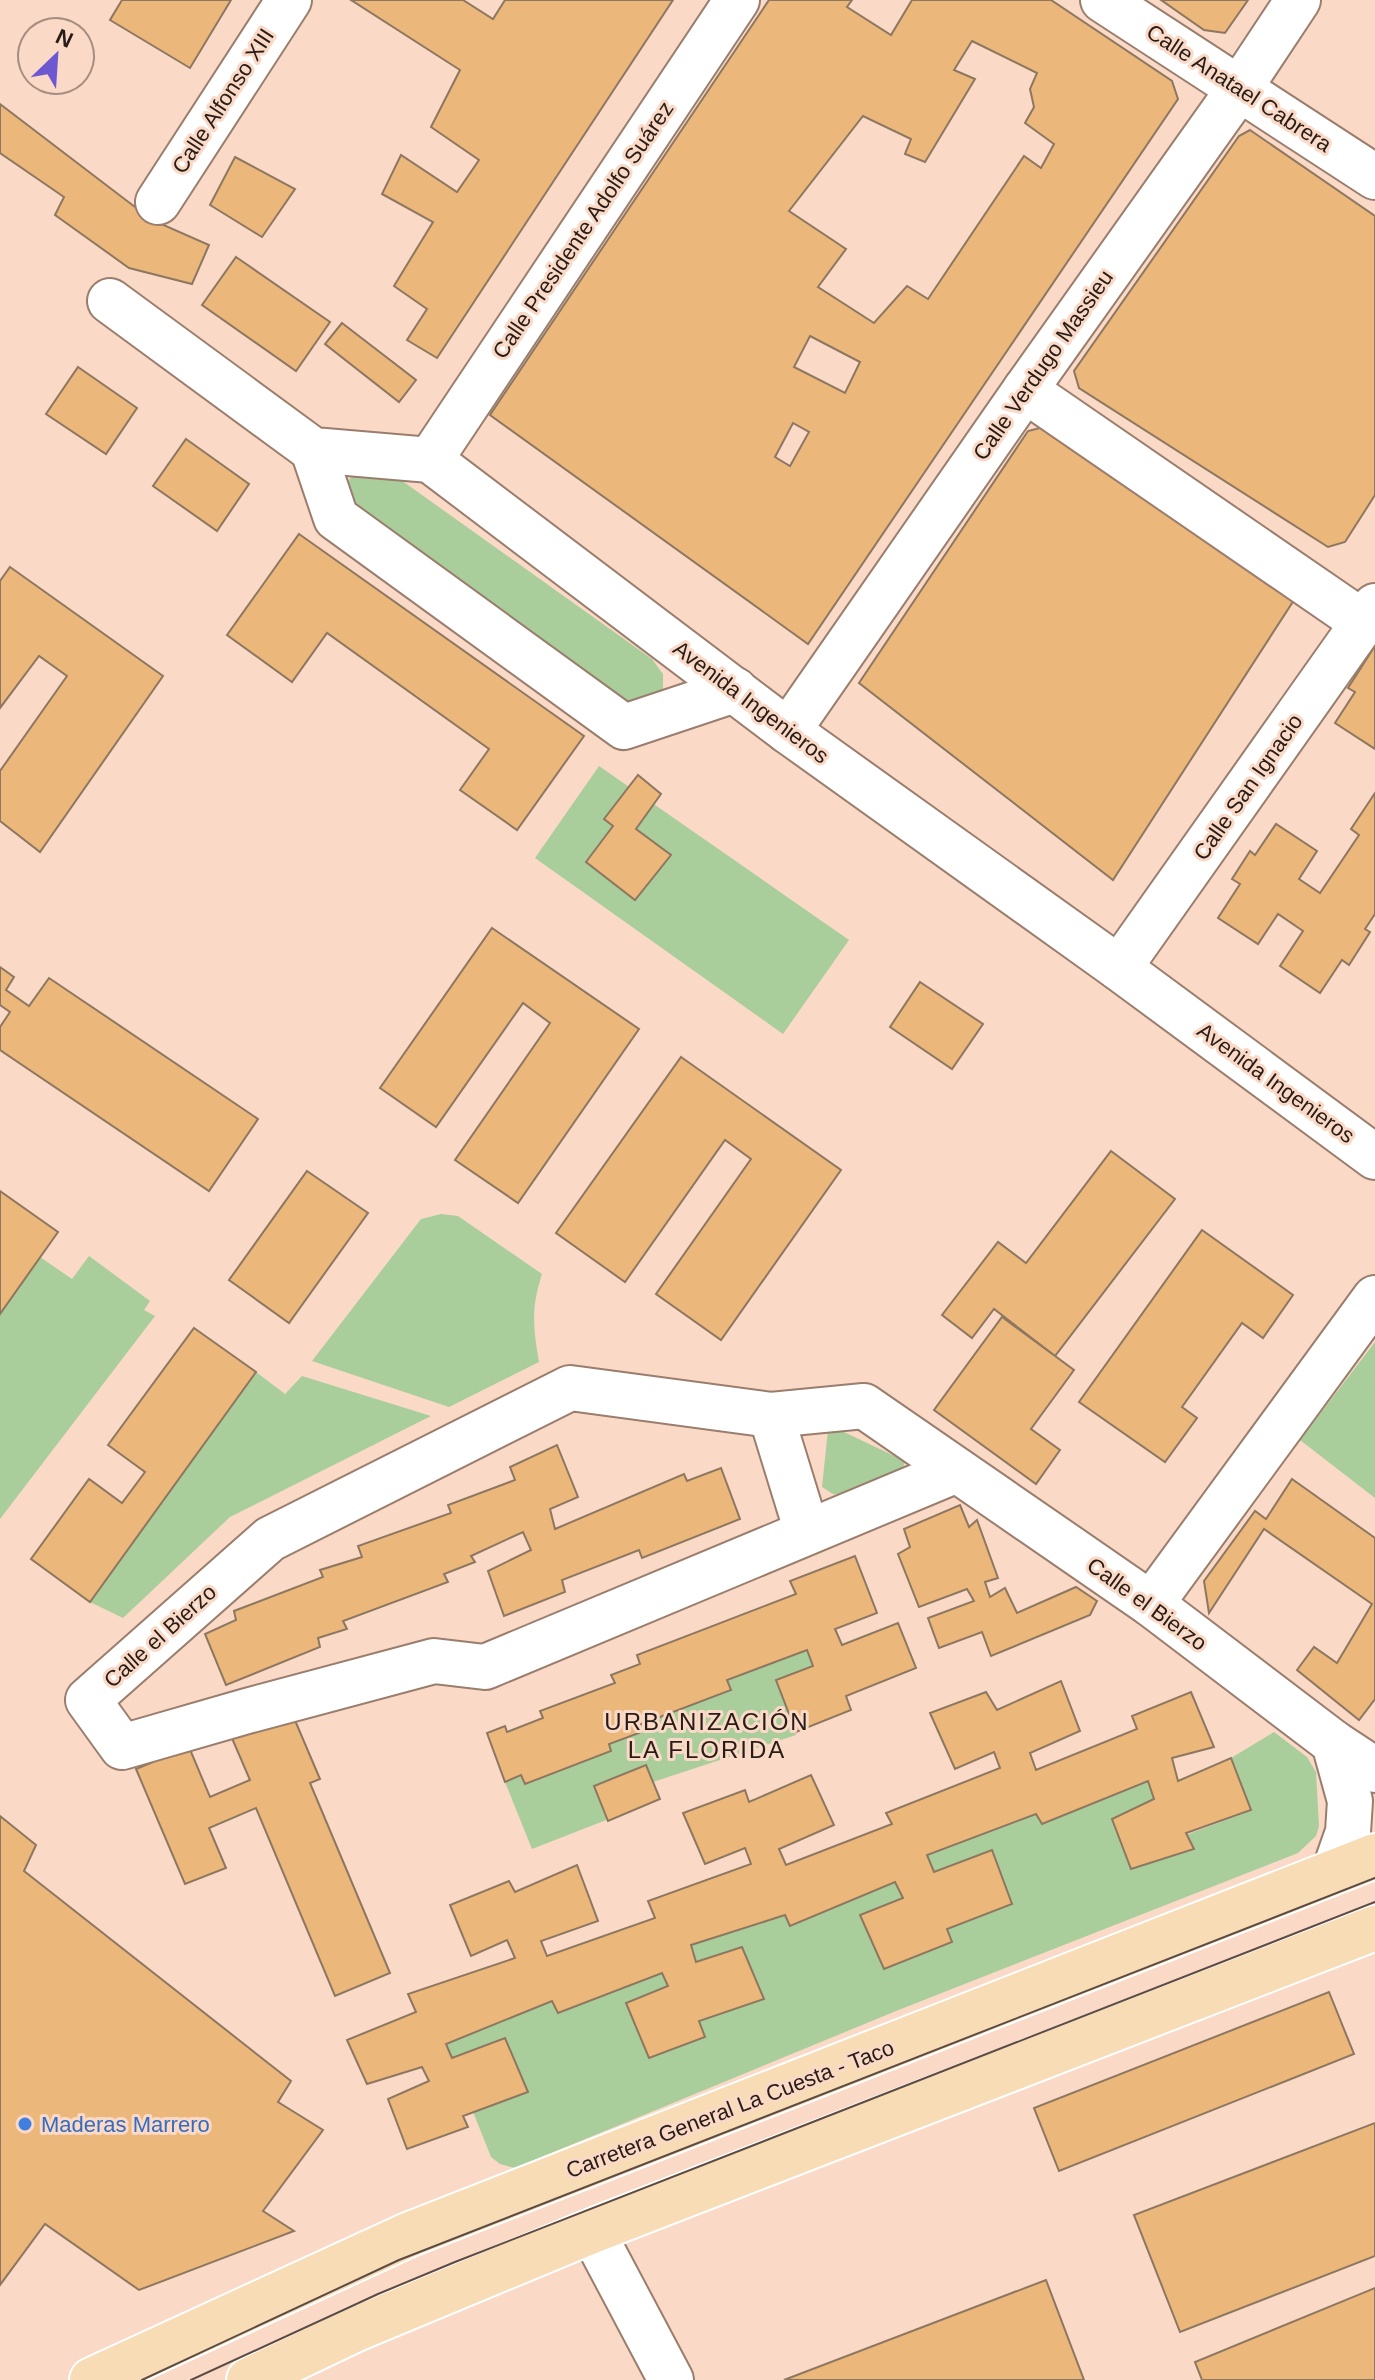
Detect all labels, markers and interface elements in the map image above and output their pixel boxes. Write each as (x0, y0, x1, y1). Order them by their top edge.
north arrow (16, 16, 96, 96)
street label: Calle Anatael Cabrera (1142, 19, 1337, 158)
text: N (52, 24, 77, 53)
street label: Calle Alfonso XIII (167, 24, 279, 178)
street label: Calle Presidente Adolfo Suárez (487, 97, 679, 363)
street label: Calle Verdugo Massieu (968, 265, 1118, 465)
street label: Avenida Ingenieros (668, 635, 834, 769)
street label: Calle San Ignacio (1188, 709, 1308, 865)
street label: Avenida Ingenieros (1193, 1018, 1359, 1148)
street label: Calle el Bierzo (1082, 1552, 1212, 1656)
street label: Calle el Bierzo (99, 1579, 221, 1693)
district label: URBANIZACIÓN LA FLORIDA (604, 1708, 810, 1763)
street label: Carretera General La Cuesta - Taco (562, 2035, 898, 2183)
place label: Maderas Marrero (41, 2112, 210, 2137)
marker: Maderas Marrero (16, 2115, 34, 2133)

